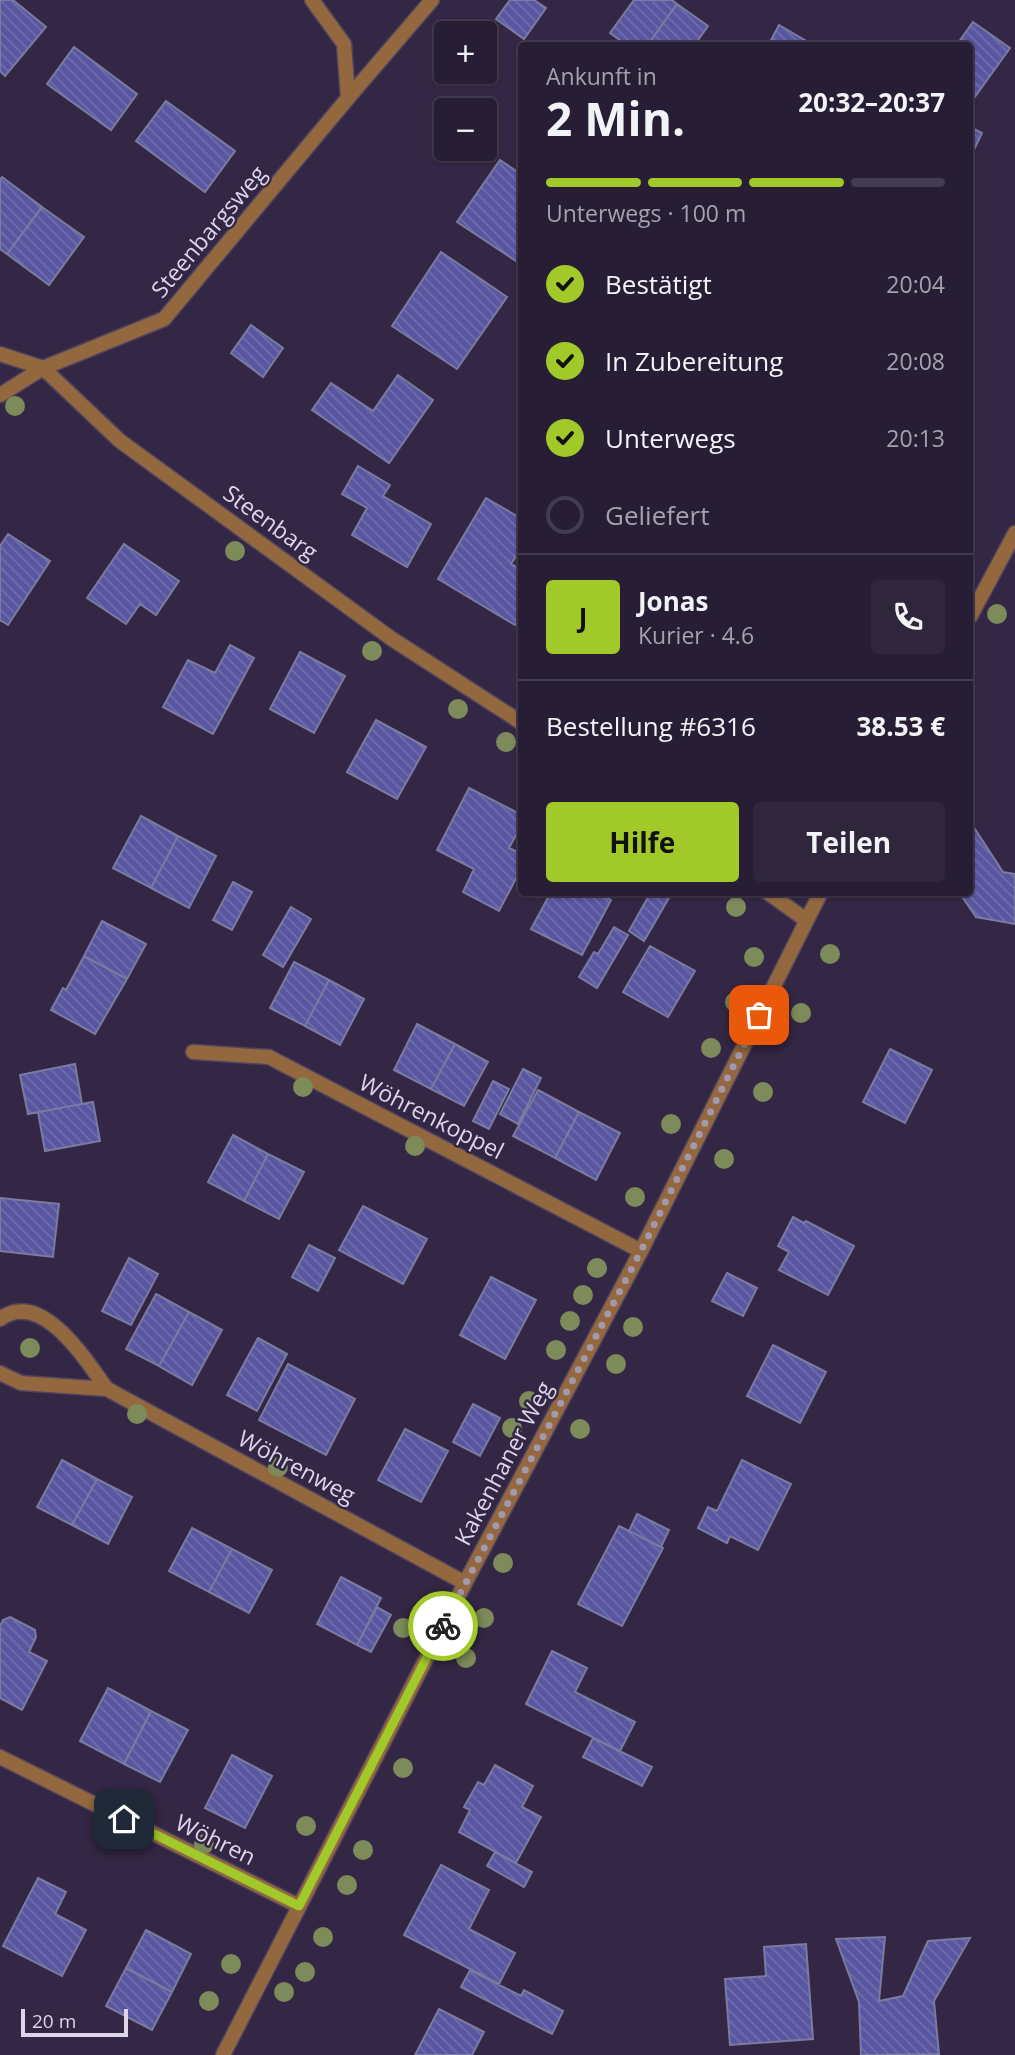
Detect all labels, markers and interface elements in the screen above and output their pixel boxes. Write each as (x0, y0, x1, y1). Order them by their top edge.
map controls (434, 21, 497, 161)
button: + (434, 21, 497, 84)
text: Ankunft in (546, 60, 657, 92)
text: 20:32–20:37 (798, 84, 945, 120)
text: 2 Min. (546, 87, 685, 149)
button: − (434, 98, 497, 161)
street label: Steenbargsweg (143, 158, 273, 304)
text: Unterwegs · 100 m (546, 197, 746, 229)
icon: check (546, 265, 584, 303)
text: Bestätigt (605, 266, 712, 302)
text: 20:04 (886, 268, 945, 300)
icon: check (546, 342, 584, 380)
text: In Zubereitung (605, 343, 783, 379)
text: 20:08 (886, 345, 945, 377)
icon: check (546, 419, 584, 457)
text: Unterwegs (605, 420, 736, 456)
text: 20:13 (886, 422, 945, 454)
street label: Steenbarg (217, 477, 325, 567)
text: Geliefert (605, 497, 709, 533)
button: phone (871, 580, 945, 654)
text: Jonas (638, 583, 708, 619)
text: J (579, 599, 587, 635)
text: Kurier · 4.6 (638, 619, 754, 651)
text: Bestellung #6316 (546, 708, 756, 744)
text: 38.53 € (857, 708, 945, 744)
button: Hilfe (546, 802, 739, 882)
button: Teilen (753, 802, 945, 882)
pin (729, 985, 789, 1045)
icon: bag (740, 996, 778, 1034)
street label: Wöhrenkoppel (354, 1066, 510, 1166)
street label: Kakenhaner Weg (446, 1375, 560, 1551)
street label: Wöhrenweg (233, 1422, 362, 1511)
courier (408, 1591, 478, 1661)
icon: bike (424, 1607, 462, 1645)
pin (94, 1789, 154, 1849)
icon: home (105, 1800, 143, 1838)
street label: Wöhren (171, 1806, 261, 1872)
scale bar (21, 2006, 128, 2038)
text: 20 m (32, 2008, 76, 2034)

